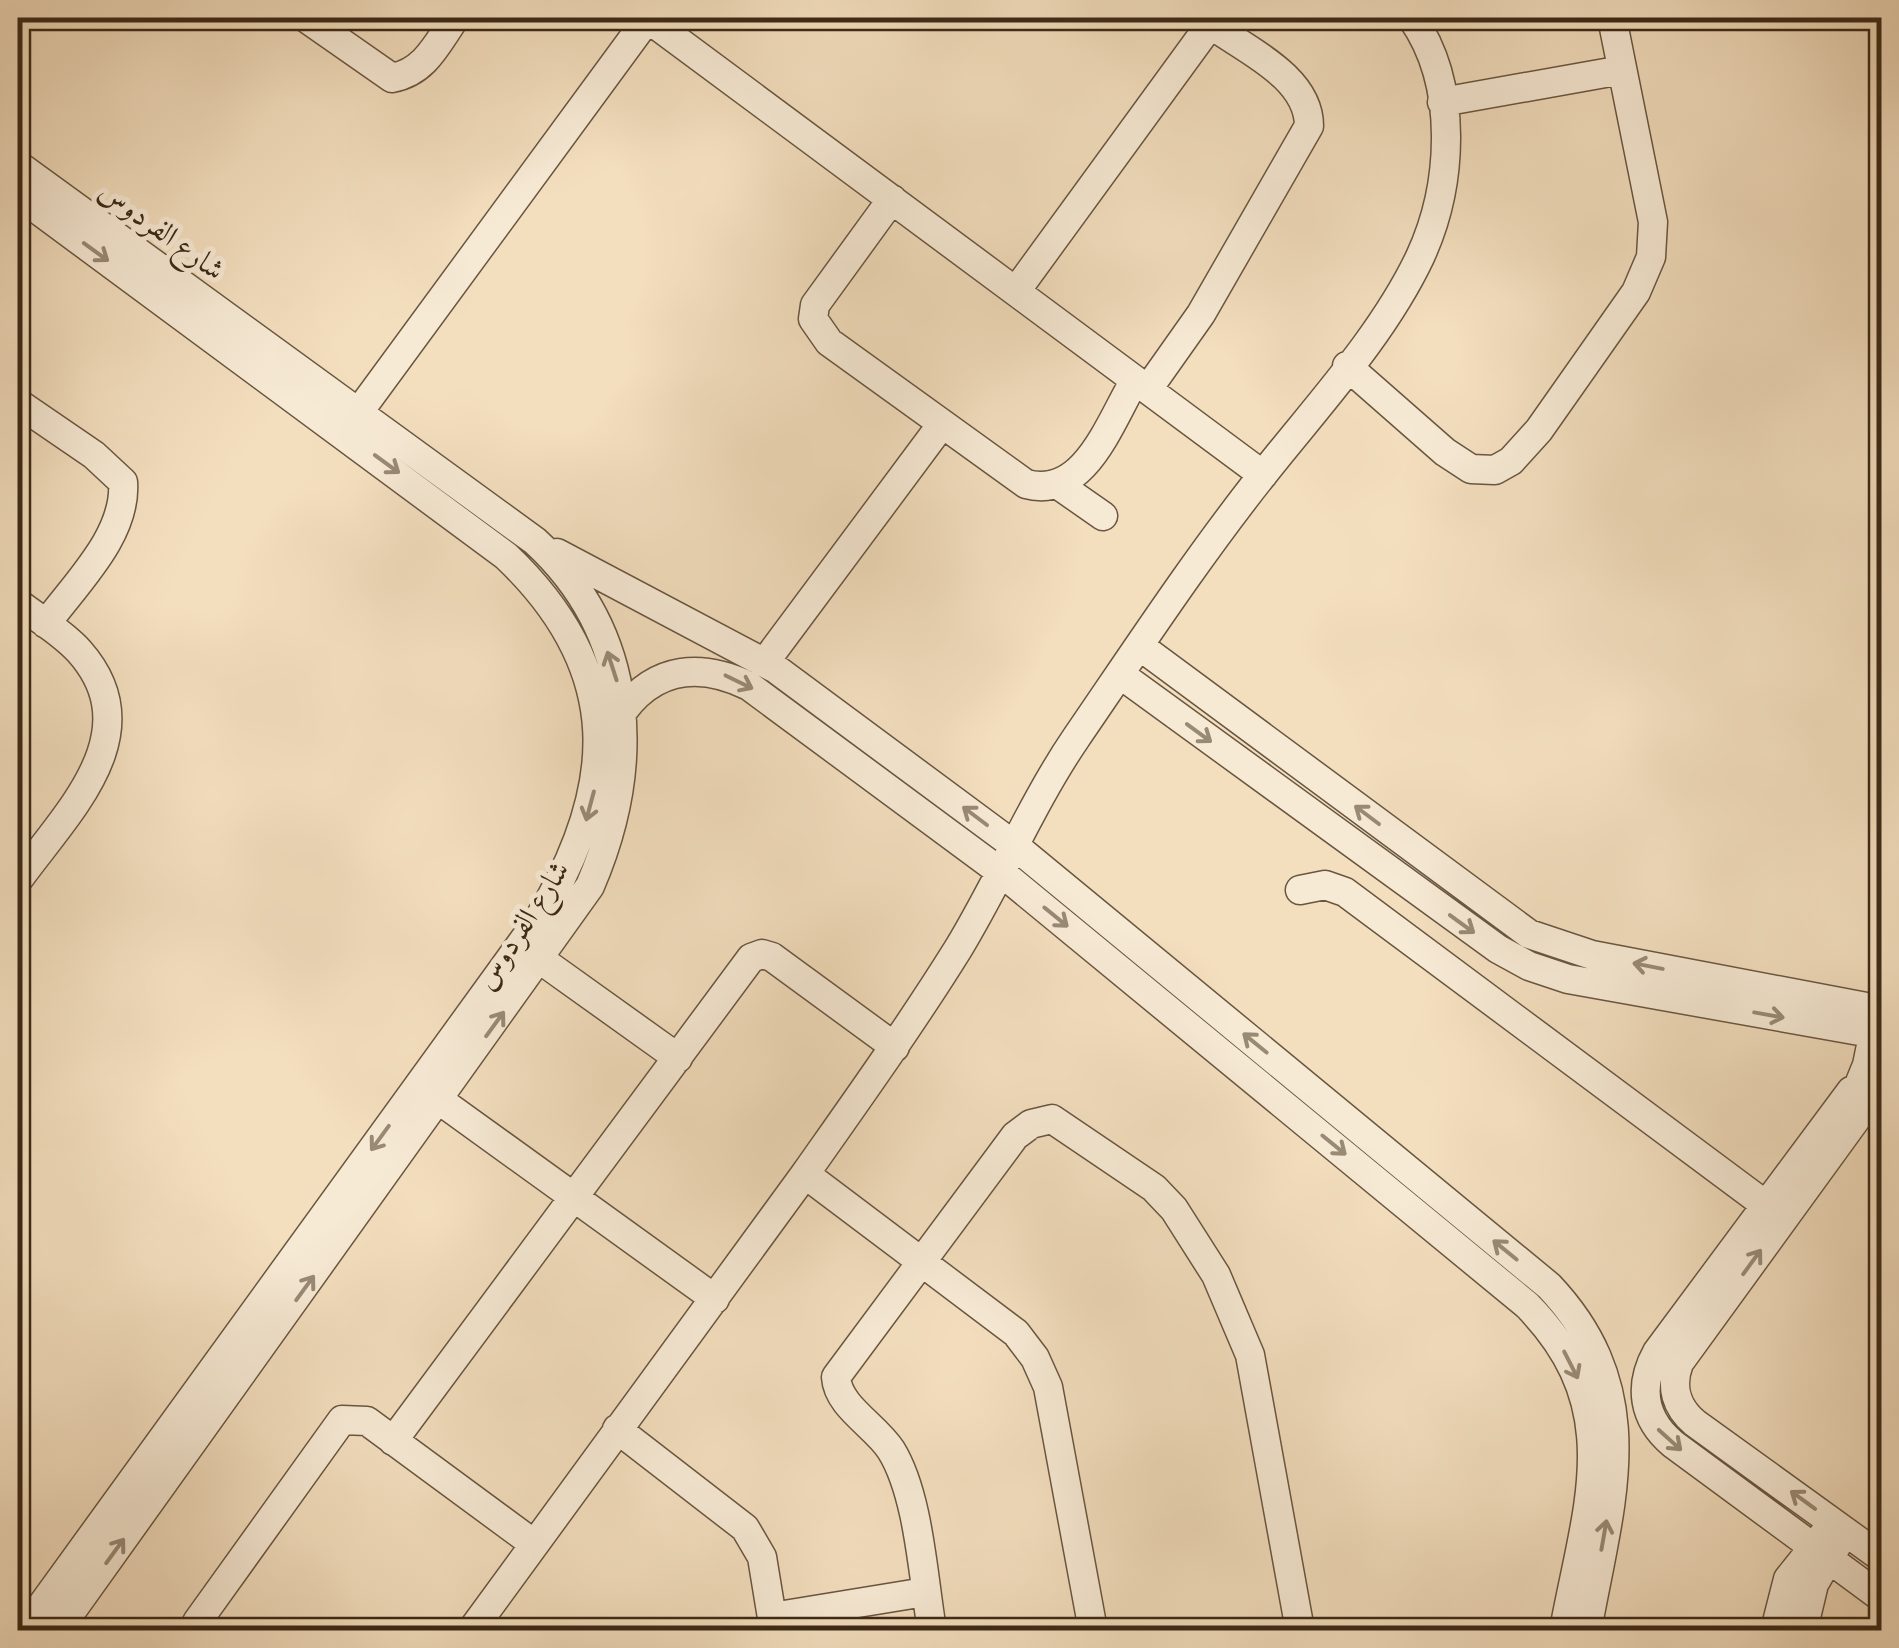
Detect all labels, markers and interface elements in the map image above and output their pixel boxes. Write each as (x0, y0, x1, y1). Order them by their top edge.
street label: شارع الفردوس (88, 171, 233, 293)
one-way arrow (82, 242, 109, 263)
one-way arrow (373, 454, 400, 475)
one-way arrow (601, 650, 619, 682)
one-way arrow (723, 673, 753, 692)
one-way arrow (1185, 722, 1213, 743)
one-way arrow (580, 790, 599, 822)
one-way arrow (1354, 805, 1381, 826)
one-way arrow (962, 806, 989, 827)
street label: شارع الفردوس (465, 853, 583, 1000)
one-way arrow (1042, 906, 1068, 928)
one-way arrow (1448, 913, 1476, 934)
one-way arrow (1632, 956, 1665, 975)
one-way arrow (1753, 1006, 1785, 1025)
one-way arrow (484, 1011, 505, 1038)
one-way arrow (1242, 1033, 1268, 1055)
one-way arrow (370, 1124, 391, 1151)
one-way arrow (1320, 1134, 1346, 1156)
one-way arrow (1493, 1239, 1519, 1261)
one-way arrow (1741, 1249, 1762, 1276)
one-way arrow (294, 1275, 315, 1302)
one-way arrow (1562, 1349, 1581, 1379)
one-way arrow (1657, 1428, 1682, 1451)
one-way arrow (1790, 1490, 1818, 1511)
one-way arrow (1595, 1519, 1614, 1551)
one-way arrow (104, 1538, 125, 1566)

